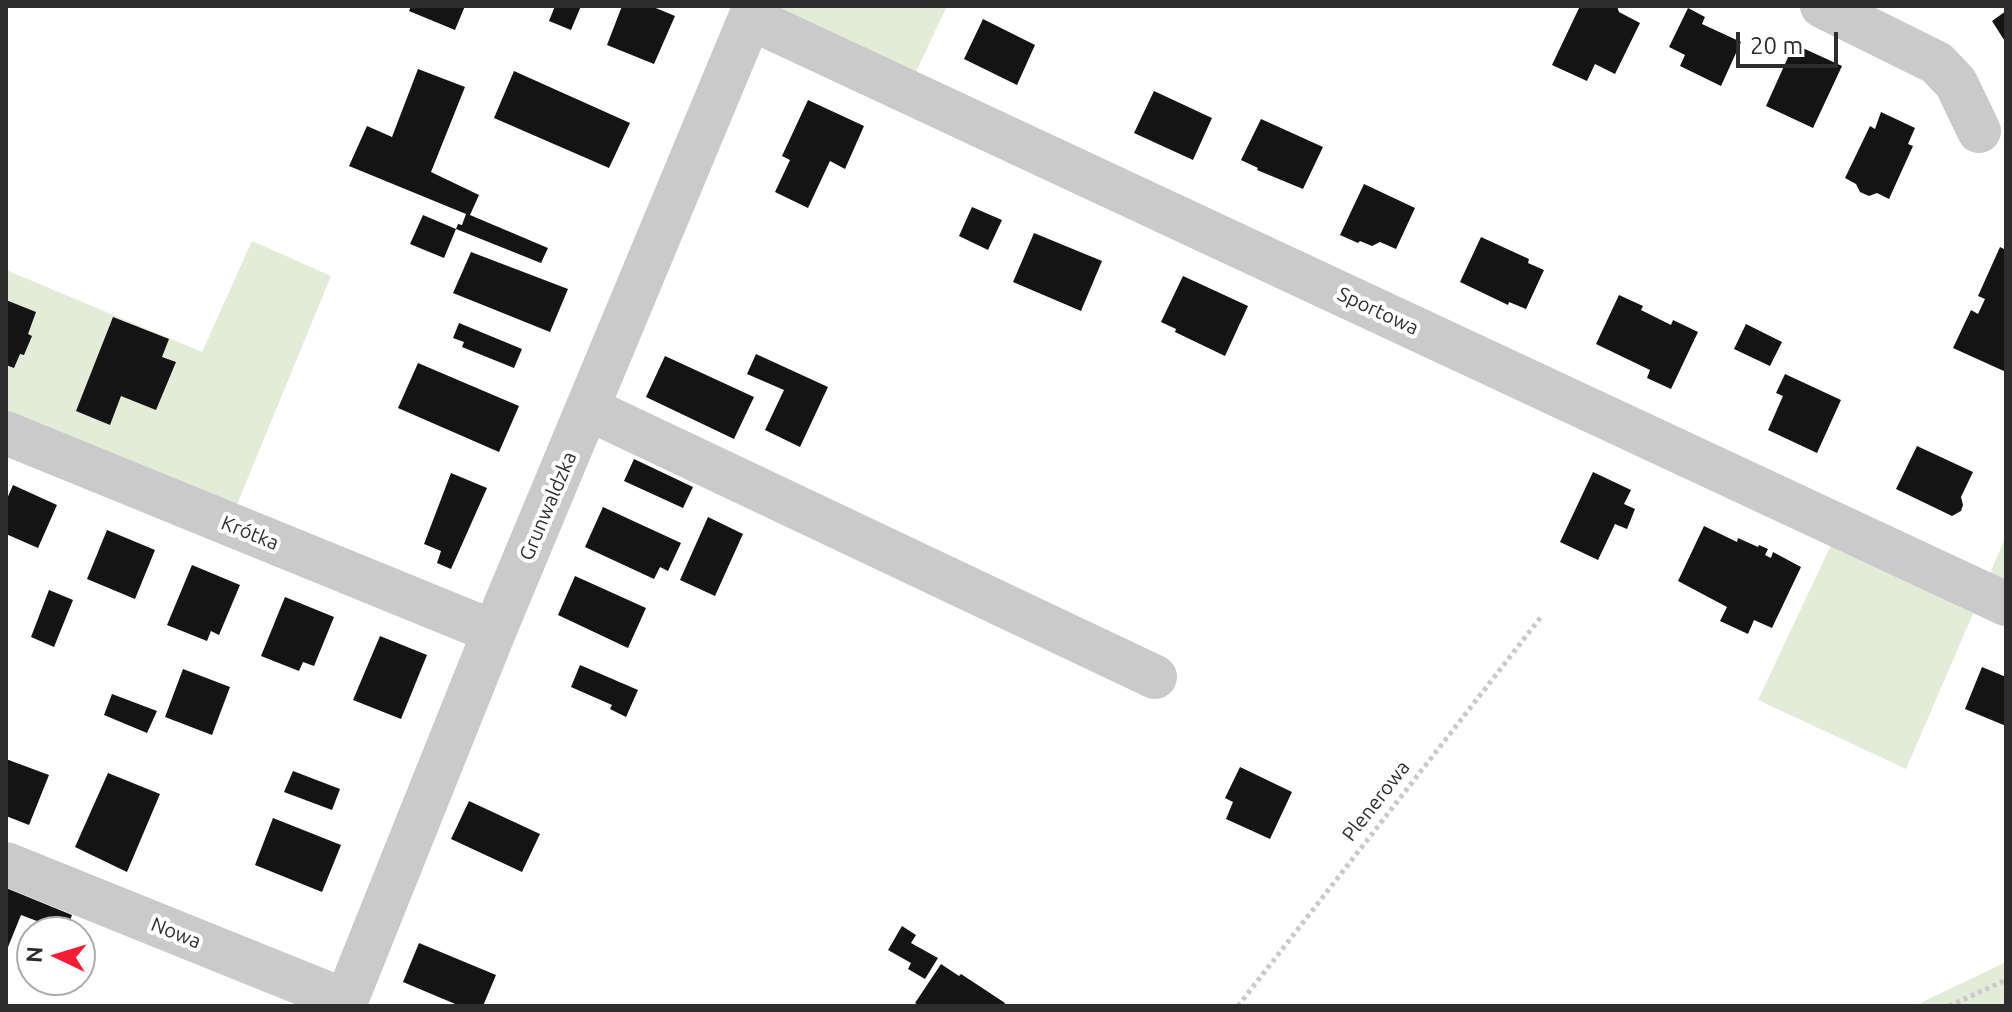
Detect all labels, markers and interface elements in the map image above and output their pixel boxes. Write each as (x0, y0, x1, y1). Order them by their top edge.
scale bar (1740, 16, 1842, 66)
text: 20 m (1750, 32, 1803, 59)
street label: Sportowa (1334, 282, 1422, 340)
street label: Grunwaldzka (514, 448, 582, 564)
street label: Krótka (218, 511, 282, 555)
street label: Plenerowa (1337, 756, 1415, 846)
street label: Nowa (148, 912, 204, 954)
north arrow (16, 916, 96, 996)
text: N (21, 945, 47, 964)

